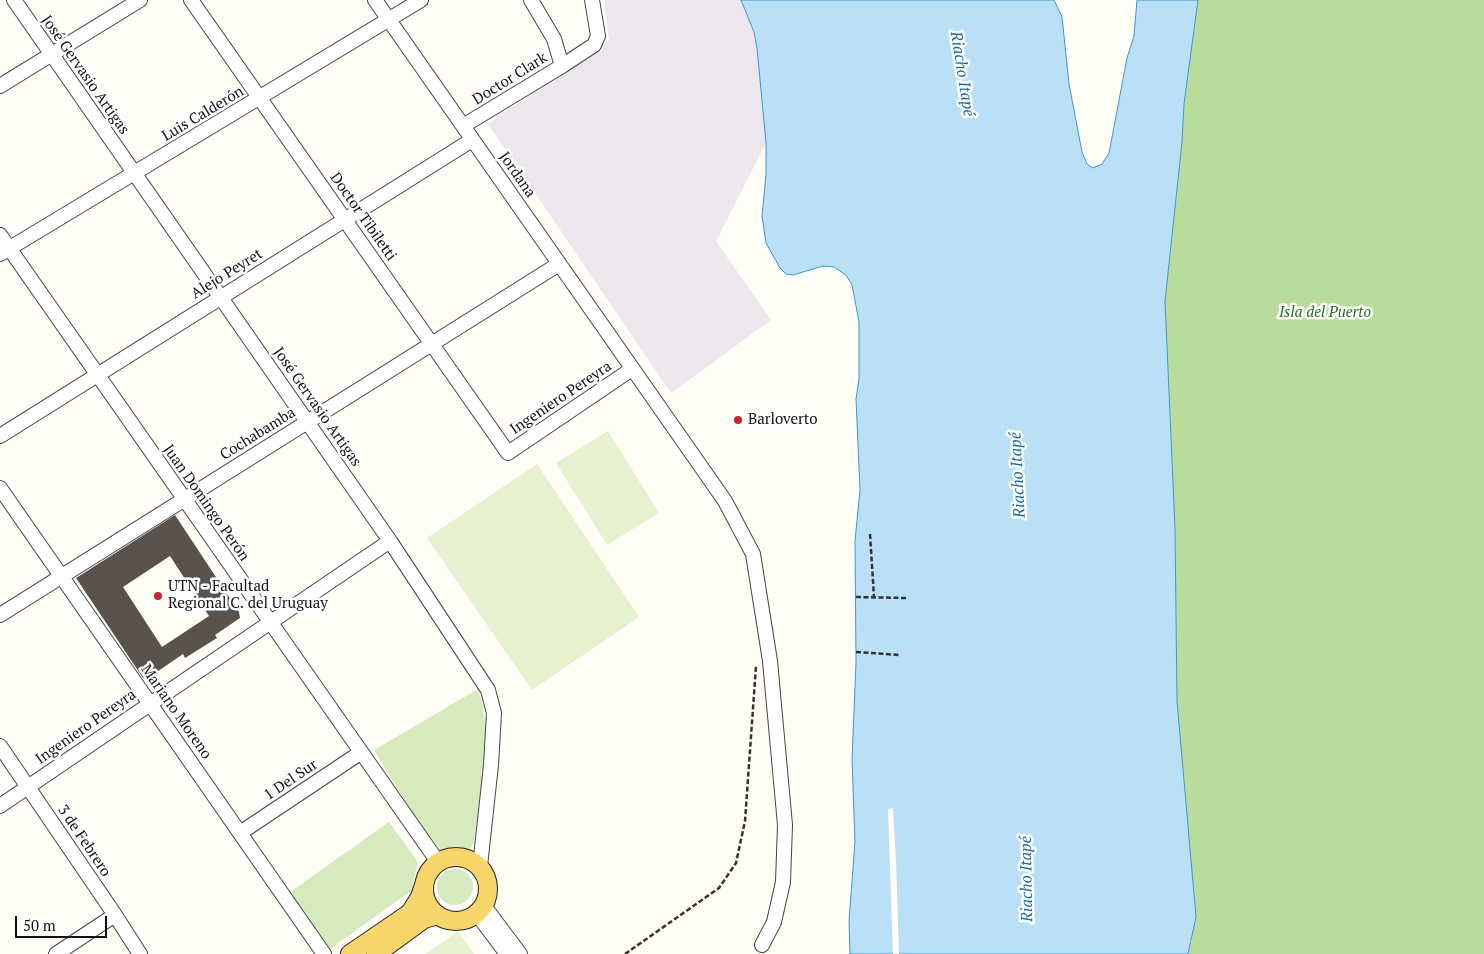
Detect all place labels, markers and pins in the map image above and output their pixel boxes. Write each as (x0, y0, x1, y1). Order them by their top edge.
place label: Barloverto (748, 411, 818, 429)
marker: Barloverto (732, 414, 744, 426)
place label: UTN - Facultad Regional C. del Uruguay (168, 578, 328, 613)
marker: UTN - Facultad Regional C. del Uruguay (152, 590, 164, 602)

